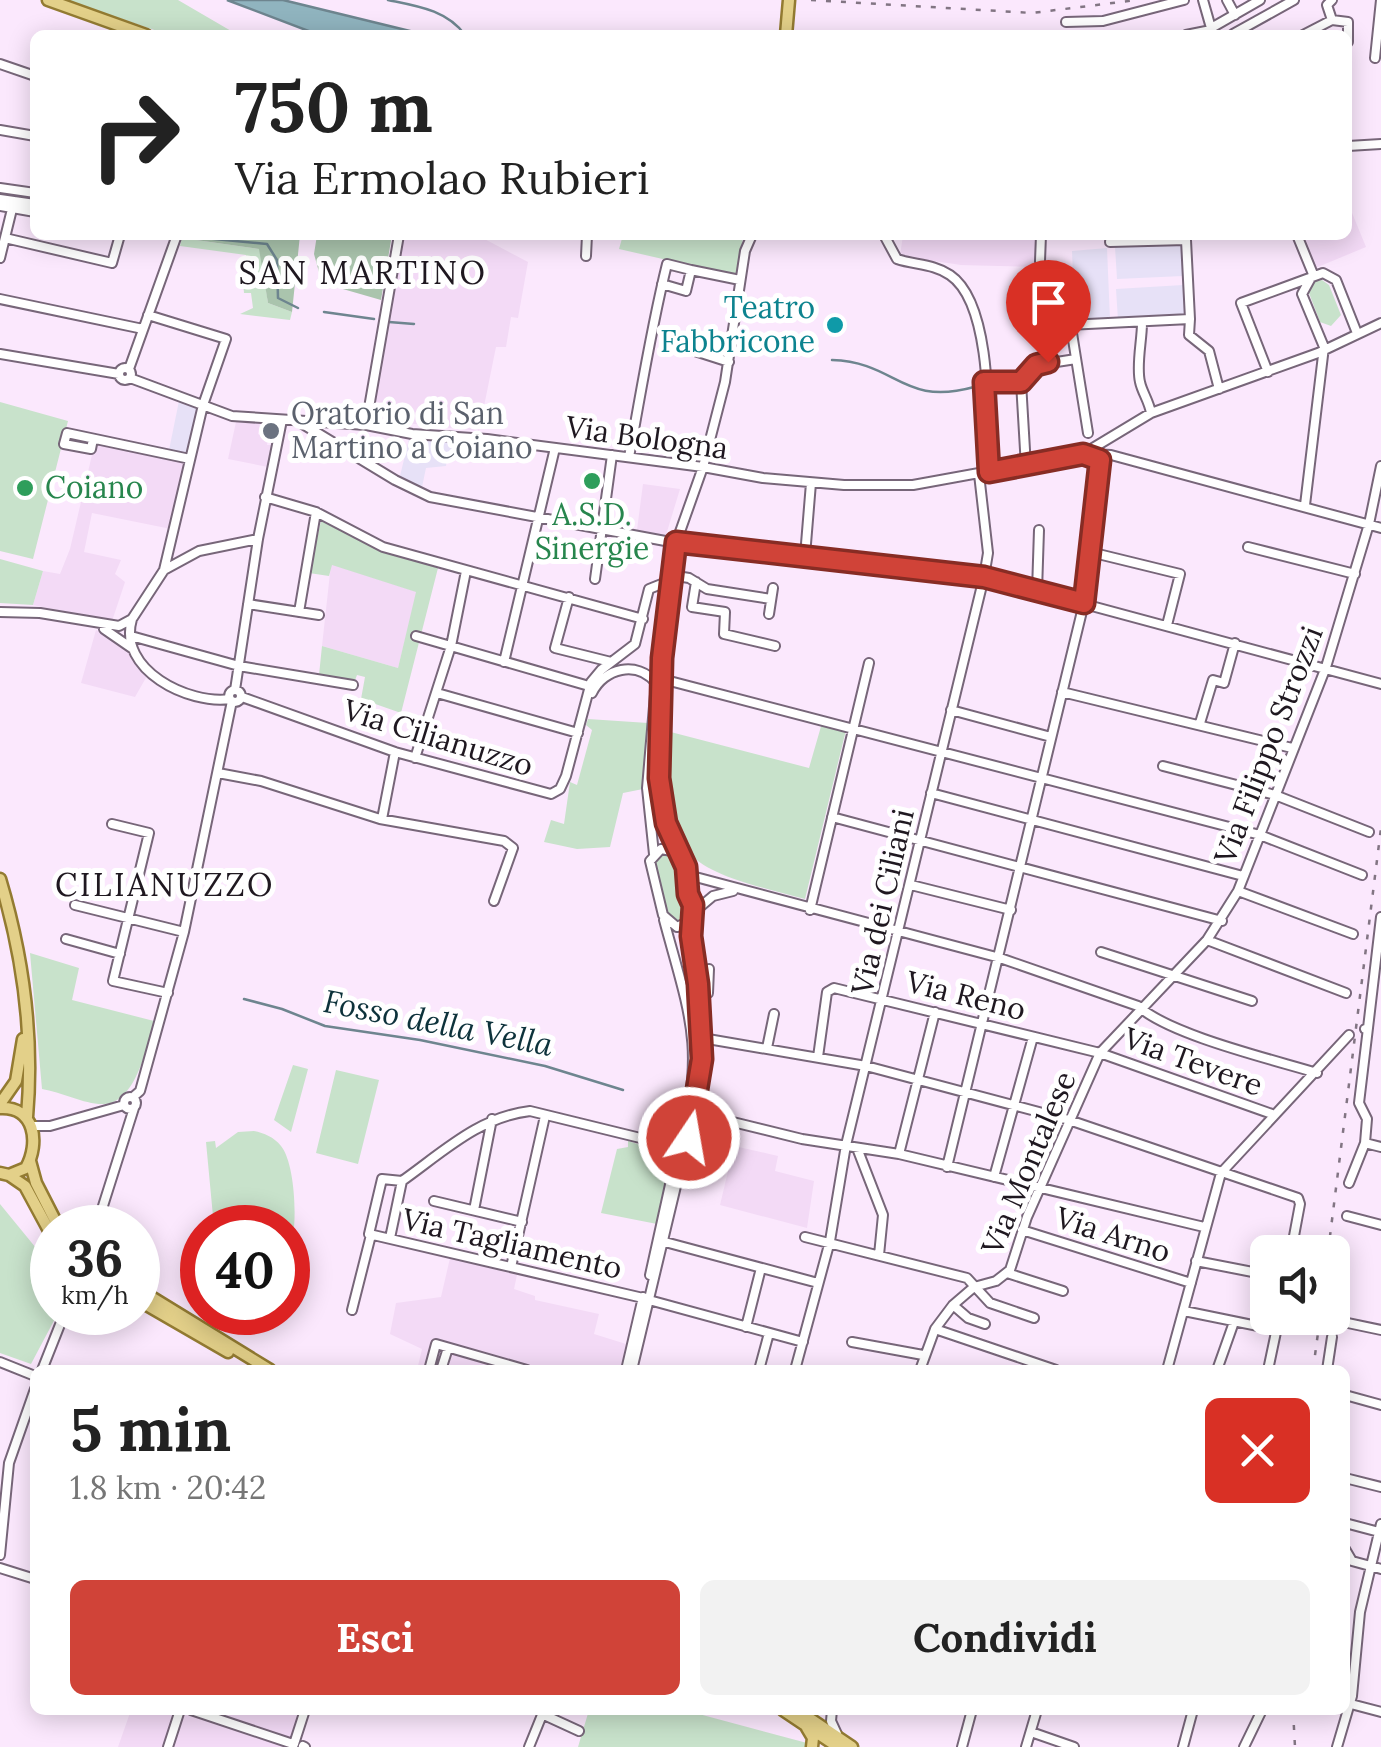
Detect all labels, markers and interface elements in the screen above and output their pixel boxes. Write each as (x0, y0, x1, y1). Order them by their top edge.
text: 750 m (235, 62, 433, 151)
icon: right (70, 70, 200, 200)
text: Via Ermolao Rubieri (235, 149, 650, 206)
district label: SAN MARTINO (239, 252, 487, 293)
pin (1006, 260, 1091, 363)
icon: arrive (1021, 275, 1076, 330)
place label: Teatro Fabbricone (660, 288, 815, 360)
marker: Teatro Fabbricone (824, 314, 846, 336)
place label: Oratorio di San Martino a Coiano (291, 394, 532, 466)
street label: Via Bologna (563, 407, 731, 468)
marker: Oratorio di San Martino a Coiano (260, 420, 282, 442)
place label: Coiano (45, 468, 143, 506)
marker: A.S.D. Sinergie (581, 470, 603, 492)
marker: Coiano (14, 477, 36, 499)
place label: A.S.D. Sinergie (535, 495, 649, 568)
street label: Via Filippo Strozzi (1205, 621, 1331, 870)
street label: Via Cilianuzzo (338, 690, 538, 784)
street label: Via dei Ciliani (842, 805, 922, 999)
district label: CILIANUZZO (55, 864, 275, 905)
street label: Via Reno (902, 962, 1030, 1028)
water label: Fosso della Vella (320, 980, 557, 1065)
street label: Via Tevere (1118, 1018, 1268, 1104)
street label: Via Montalese (972, 1065, 1084, 1261)
position arrow (637, 1086, 741, 1190)
street label: Via Arno (1050, 1197, 1176, 1270)
street label: Via Tagliamento (397, 1199, 626, 1288)
speed limit sign: 40 (180, 1205, 310, 1335)
text: 36 (67, 1226, 123, 1290)
map controls (1250, 1235, 1350, 1335)
button: sound (1250, 1235, 1350, 1335)
text: km/h (61, 1279, 129, 1311)
text: 5 min (70, 1391, 231, 1467)
button: close (1205, 1398, 1310, 1503)
text: 1.8 km · 20:42 (70, 1467, 266, 1508)
button: Esci (70, 1580, 680, 1695)
button: Condividi (700, 1580, 1310, 1695)

